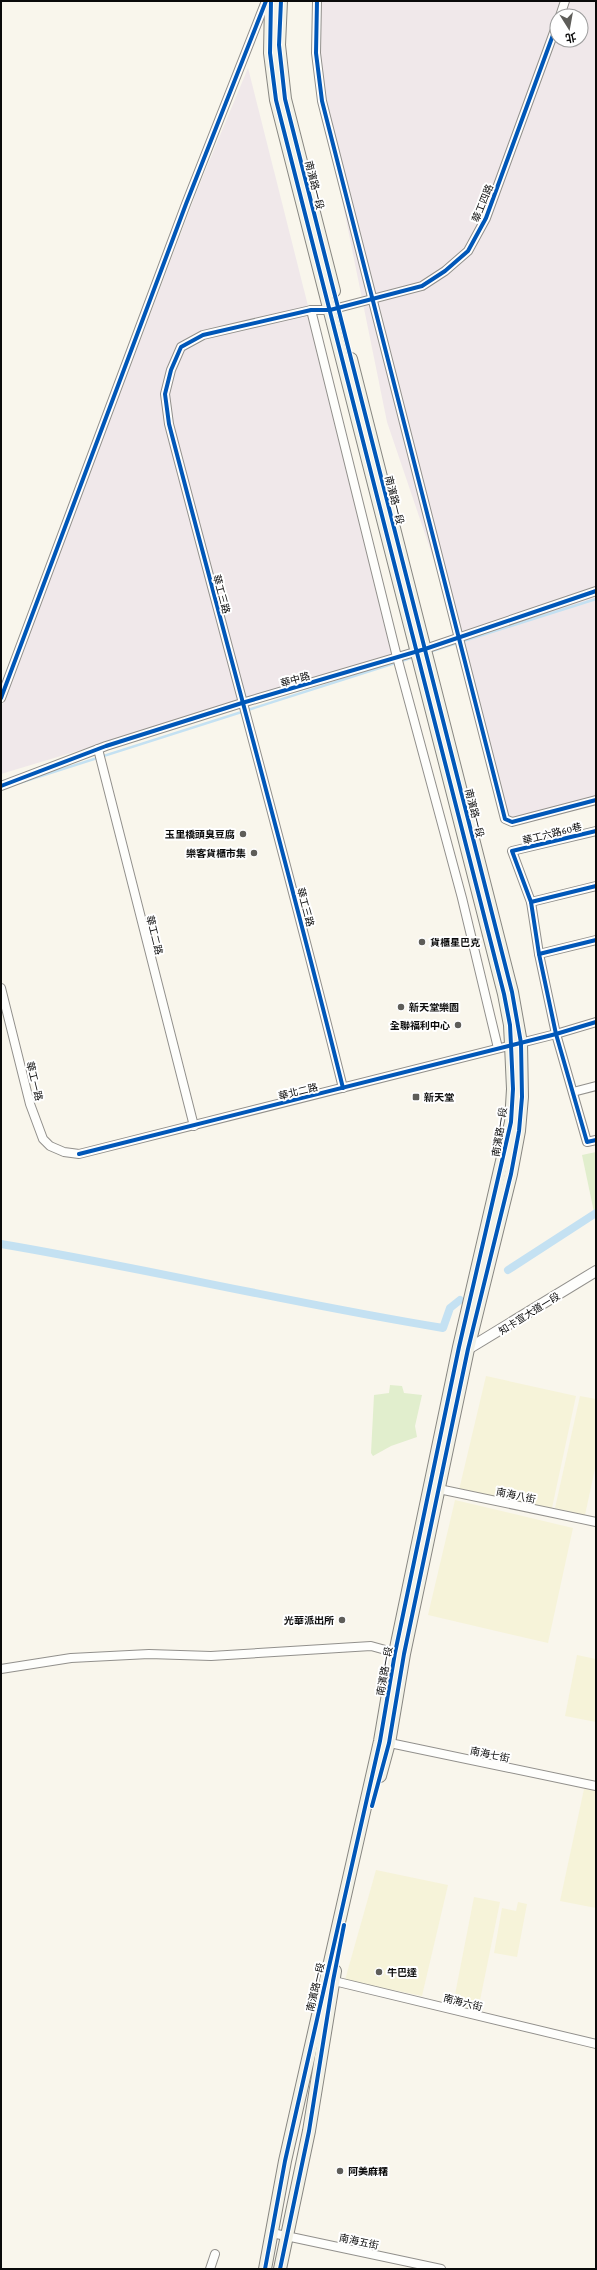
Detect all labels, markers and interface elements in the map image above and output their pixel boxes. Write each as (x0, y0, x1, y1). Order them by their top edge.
north arrow (549, 8, 589, 48)
text: 北 (564, 31, 577, 45)
street label: 南濱路一段 (303, 160, 326, 211)
street label: 華工四路 (470, 183, 495, 224)
street label: 南濱路一段 (383, 475, 406, 526)
street label: 華工三路 (211, 573, 232, 615)
street label: 華中路 (279, 670, 311, 689)
street label: 南濱路一段 (463, 788, 486, 839)
street label: 華工六路60巷 (521, 821, 583, 846)
place label: 玉里橋頭臭豆腐 (165, 829, 235, 840)
marker: 玉里橋頭臭豆腐 (238, 829, 248, 839)
place label: 樂客貨櫃市集 (186, 848, 246, 859)
marker: 樂客貨櫃市集 (249, 848, 259, 858)
street label: 華工三路 (295, 886, 316, 928)
street label: 華工二路 (144, 914, 165, 956)
marker: 貨櫃星巴克 (417, 937, 427, 947)
place label: 貨櫃星巴克 (430, 937, 480, 948)
marker: 新天堂樂園 (396, 1002, 406, 1012)
place label: 新天堂樂園 (409, 1002, 459, 1013)
place label: 全聯福利中心 (390, 1020, 450, 1031)
marker: 全聯福利中心 (453, 1020, 463, 1030)
street label: 華工一路 (24, 1060, 45, 1102)
street label: 華北二路 (277, 1081, 319, 1102)
marker: 新天堂 (411, 1092, 421, 1102)
place label: 新天堂 (424, 1092, 454, 1103)
street label: 南濱路一段 (490, 1107, 509, 1158)
street label: 知卡宣大道一段 (497, 1290, 562, 1337)
street label: 南海八街 (495, 1486, 537, 1505)
place label: 光華派出所 (284, 1615, 334, 1626)
marker: 光華派出所 (337, 1615, 347, 1625)
street label: 南濱路一段 (375, 1646, 394, 1697)
street label: 南海七街 (469, 1745, 511, 1764)
street label: 南濱路一段 (305, 1962, 326, 2013)
marker: 牛巴達 (374, 1967, 384, 1977)
place label: 牛巴達 (387, 1967, 417, 1978)
street label: 南海六街 (442, 1992, 484, 2013)
marker: 阿美麻糬 (335, 2166, 345, 2176)
place label: 阿美麻糬 (348, 2166, 388, 2177)
street label: 南海五街 (338, 2232, 380, 2251)

